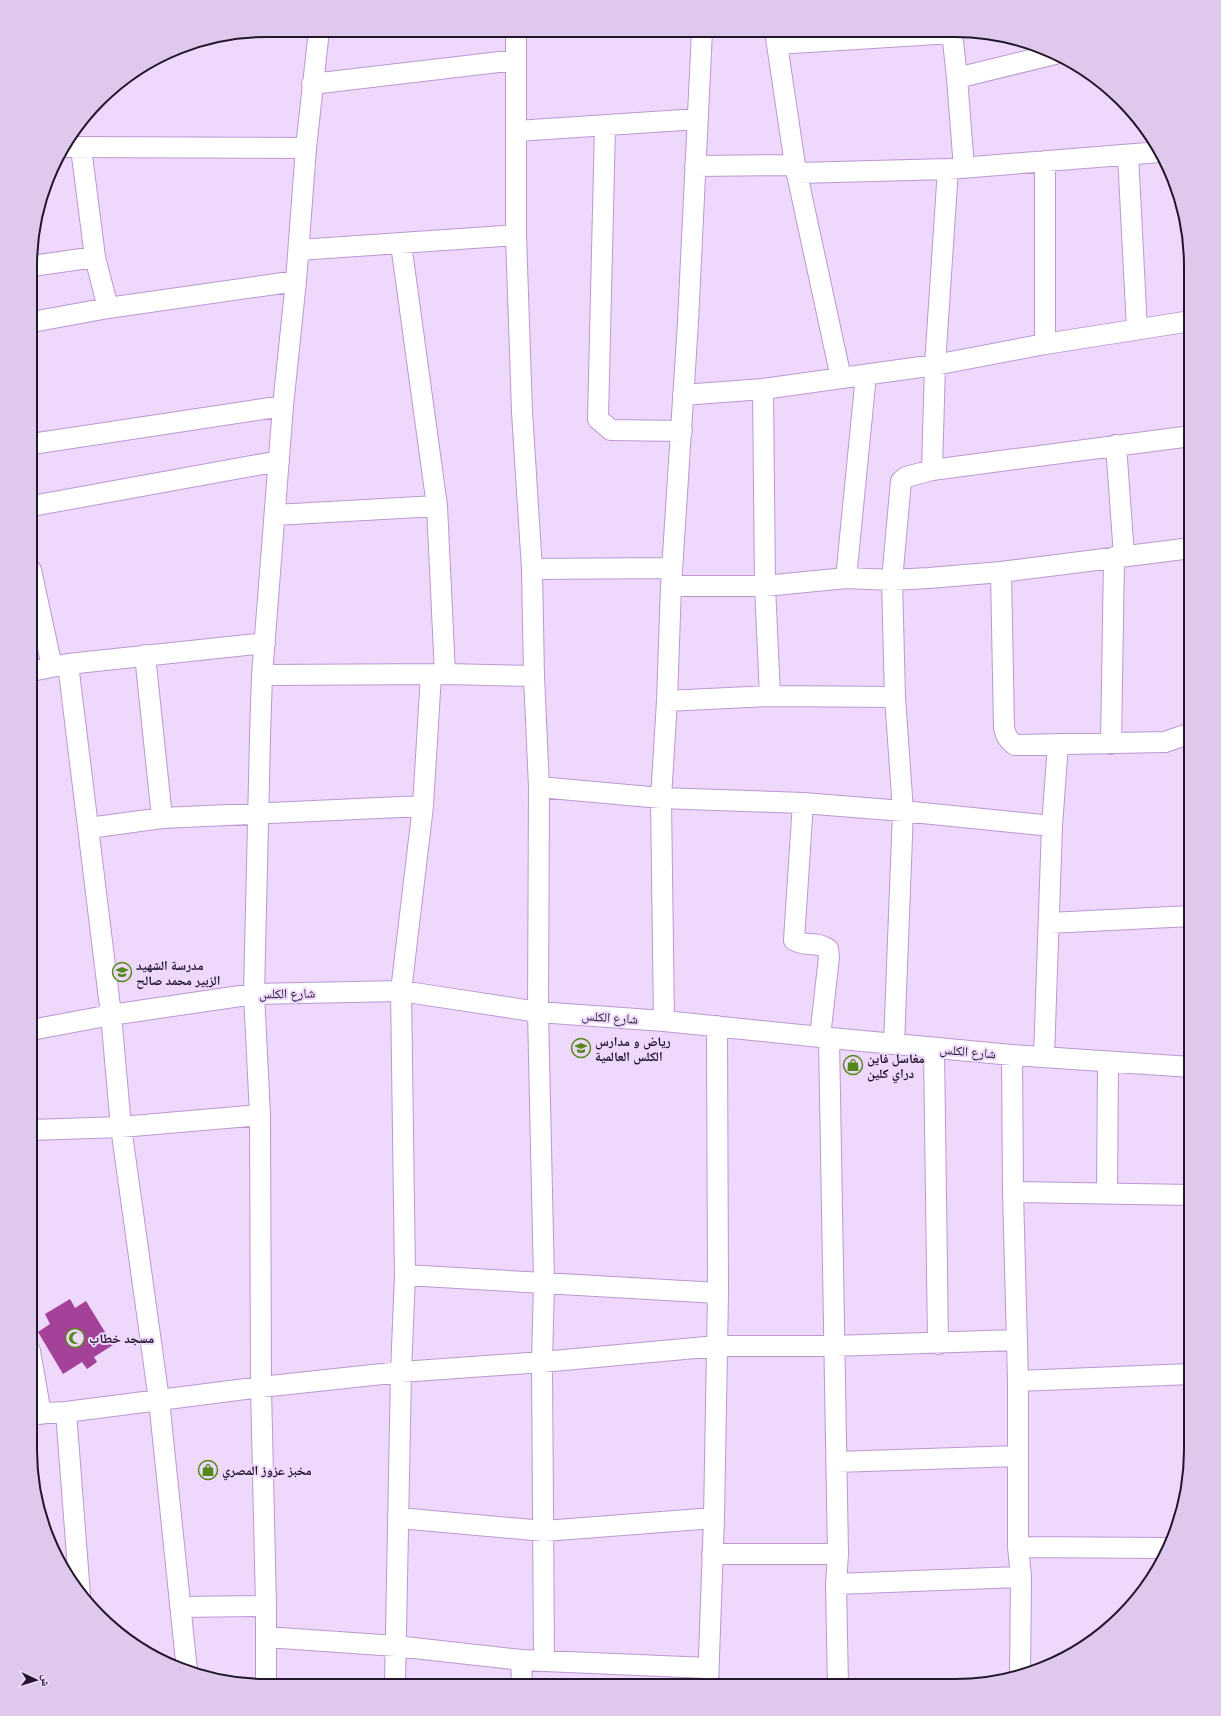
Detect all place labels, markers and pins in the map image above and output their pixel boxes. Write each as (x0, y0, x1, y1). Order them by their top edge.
place label: مدرسة الشهيد الزبير محمد صالح (136, 957, 220, 989)
school or university icon: مدرسة الشهيد الزبير محمد صالح (111, 961, 133, 983)
place label: رياض و مدارس الكلس العالمية (595, 1033, 671, 1065)
school or university icon: رياض و مدارس الكلس العالمية (570, 1037, 592, 1059)
place label: مغاسل فاين دراي كلين (867, 1050, 925, 1084)
shop icon: مغاسل فاين دراي كلين (842, 1054, 864, 1076)
mosque icon: مسجد خطاب (64, 1327, 86, 1349)
place label: مسجد خطاب (89, 1330, 154, 1347)
shop icon: مخبز عزوز المصري (197, 1459, 219, 1481)
place label: مخبز عزوز المصري (222, 1462, 312, 1481)

